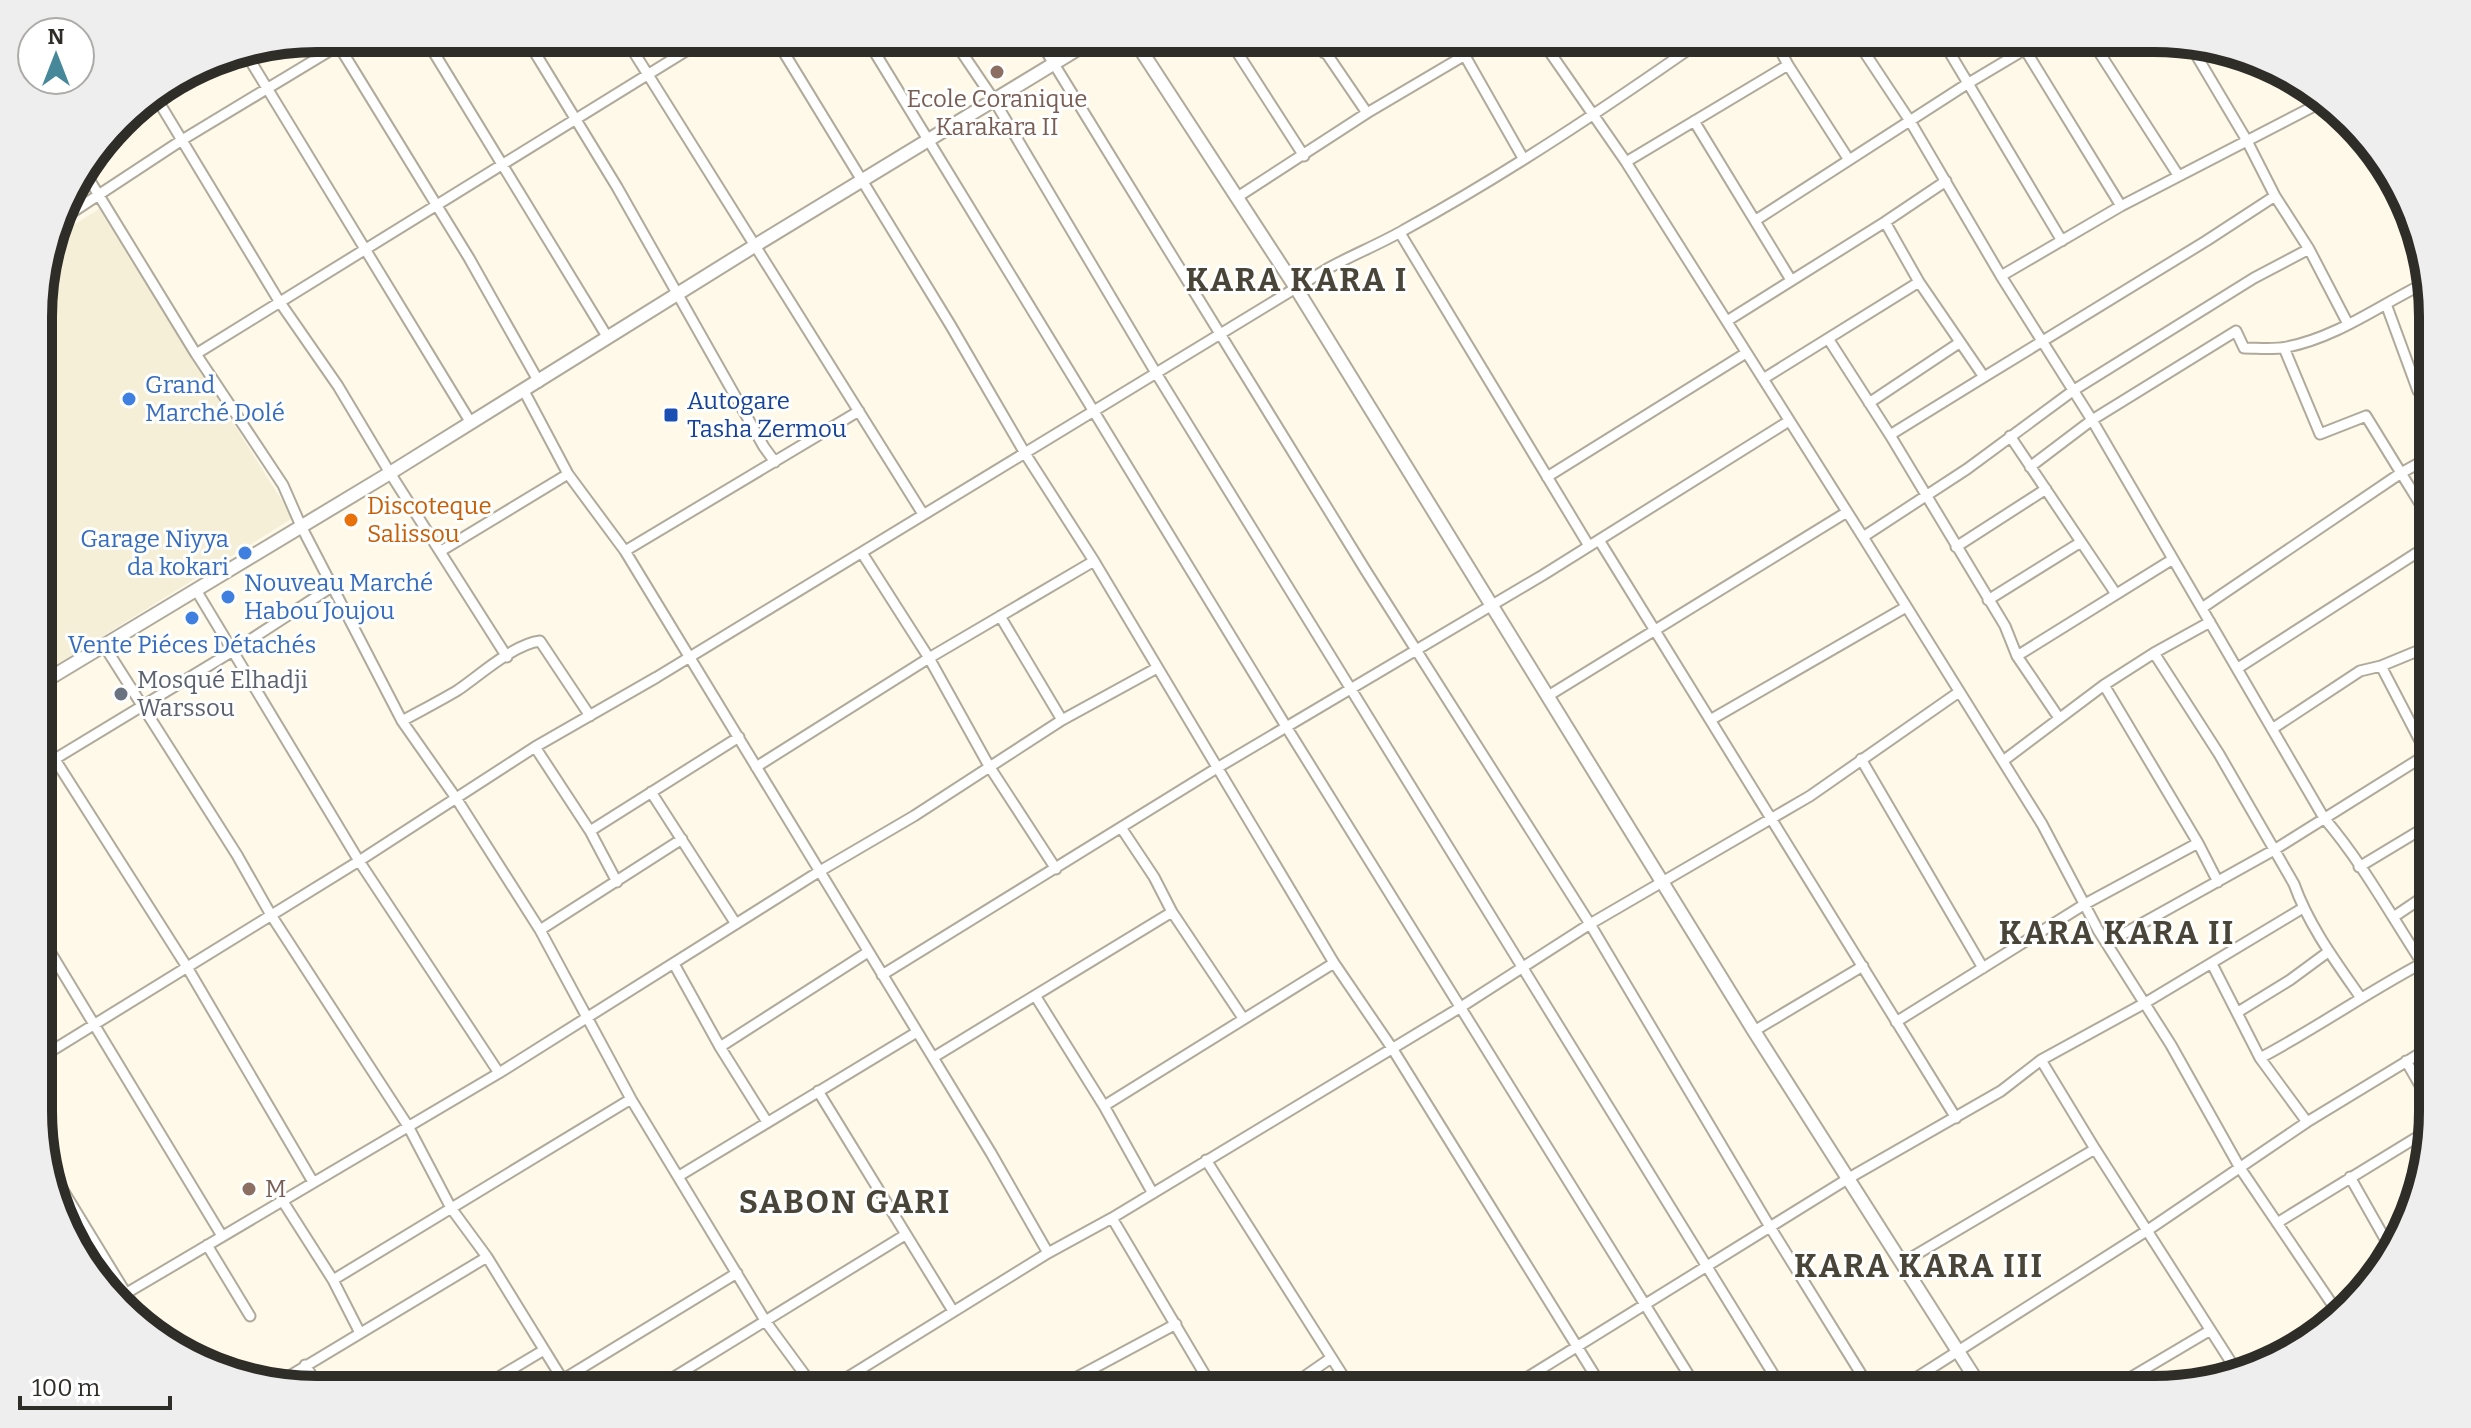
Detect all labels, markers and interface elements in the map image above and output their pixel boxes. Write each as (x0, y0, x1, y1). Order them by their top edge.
north arrow (16, 16, 96, 96)
text: N (48, 23, 65, 50)
marker: Ecole Coranique Karakara II (988, 63, 1006, 81)
place label: Ecole Coranique Karakara II (907, 85, 1087, 141)
district label: KARA KARA I (1186, 261, 1408, 299)
place label: Grand Marché Dolé (145, 371, 285, 427)
place label: Autogare Tasha Zermou (687, 387, 847, 443)
marker: Grand Marché Dolé (120, 390, 138, 408)
marker: Autogare Tasha Zermou (662, 406, 680, 424)
place label: Discoteque Salissou (367, 492, 492, 548)
marker: Discoteque Salissou (342, 511, 360, 529)
place label: Garage Niyya da kokari (80, 525, 229, 581)
marker: Garage Niyya da kokari (236, 544, 254, 562)
place label: Nouveau Marché Habou Joujou (244, 569, 433, 625)
marker: Nouveau Marché Habou Joujou (219, 588, 237, 606)
marker: Vente Piéces Détachés (183, 609, 201, 627)
place label: Vente Piéces Détachés (68, 631, 316, 659)
place label: Mosqué Elhadji Warssou (137, 666, 308, 722)
marker: Mosqué Elhadji Warssou (112, 685, 130, 703)
district label: KARA KARA II (1999, 914, 2235, 952)
place label: M (265, 1175, 286, 1203)
marker: M (240, 1180, 258, 1198)
district label: SABON GARI (739, 1183, 951, 1221)
district label: KARA KARA III (1794, 1247, 2044, 1285)
scale bar (20, 1360, 170, 1410)
text: 100 m (32, 1374, 100, 1402)

